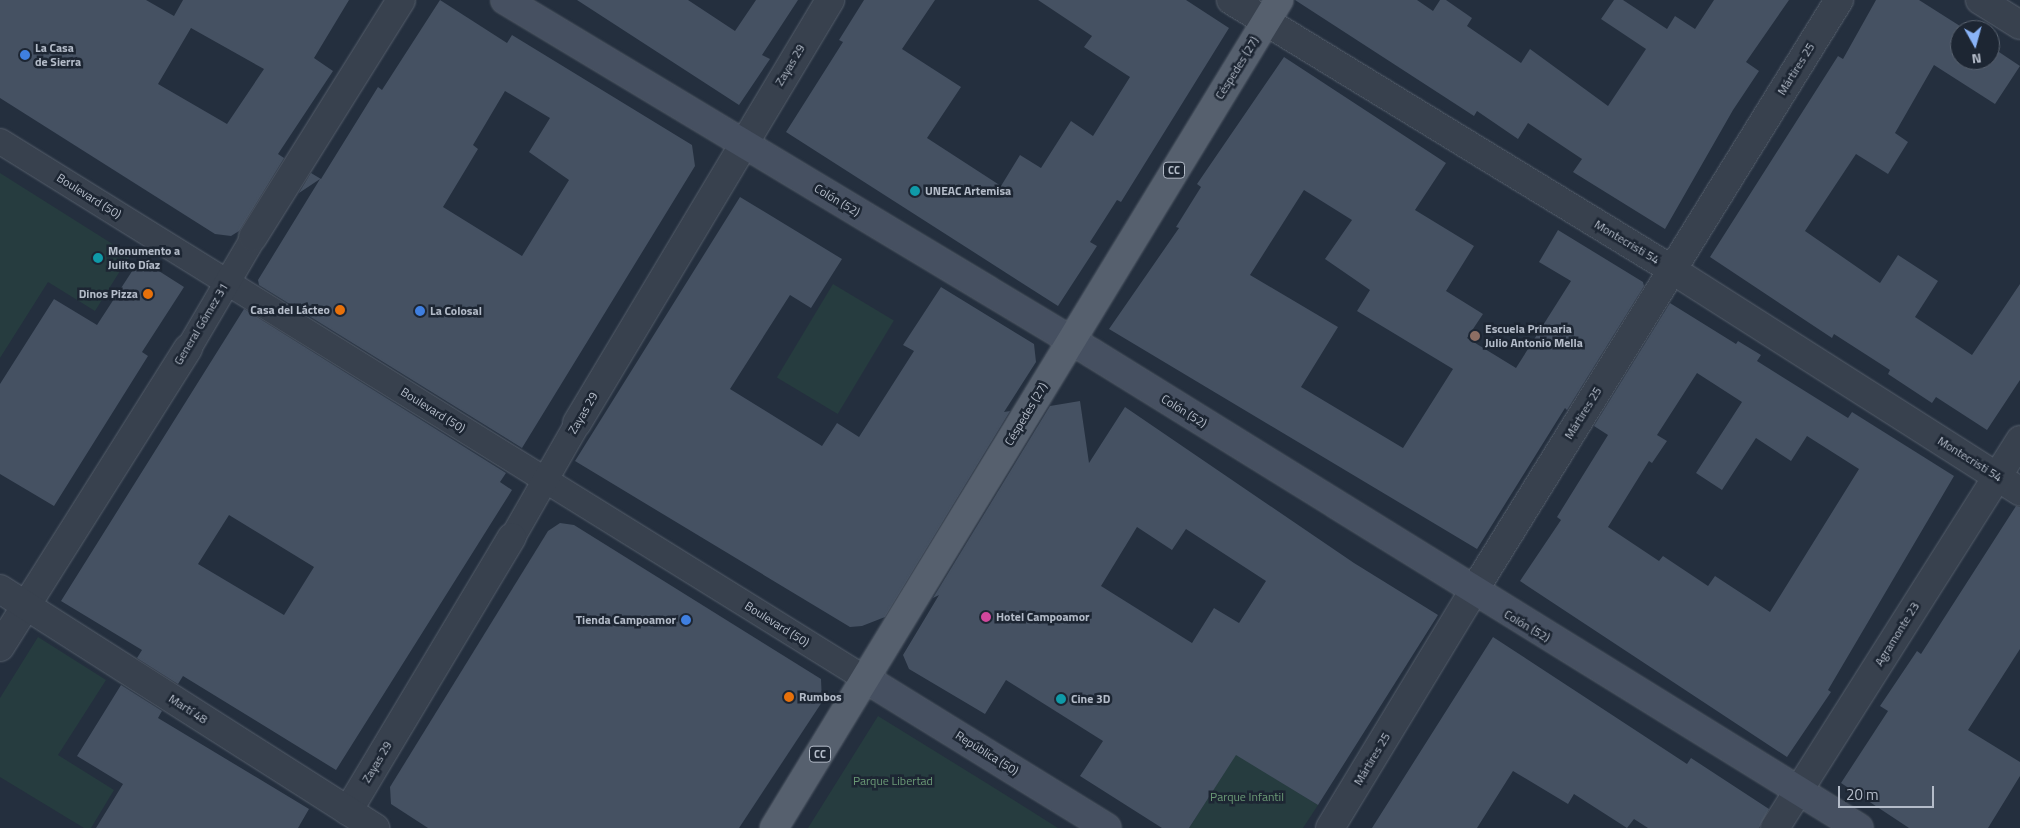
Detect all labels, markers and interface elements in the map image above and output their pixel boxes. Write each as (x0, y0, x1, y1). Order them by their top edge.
north arrow (1950, 20, 2000, 70)
street label: Céspedes (27) (1212, 34, 1262, 102)
street label: Mártires 25 (1774, 40, 1818, 98)
place label: La Casa de Sierra (35, 41, 81, 69)
street label: Zayas 29 (772, 42, 808, 88)
text: N (1971, 48, 1983, 70)
marker: La Casa de Sierra (19, 49, 31, 61)
road number: CC (1163, 162, 1185, 178)
street label: Boulevard (50) (54, 170, 124, 222)
street label: Colón (52) (812, 181, 862, 219)
place label: UNEAC Artemisa (925, 184, 1011, 198)
marker: UNEAC Artemisa (909, 185, 921, 197)
street label: Montecristi 54 (1592, 217, 1662, 267)
place label: Monumento a Julito Díaz (108, 244, 180, 272)
marker: Monumento a Julito Díaz (92, 252, 104, 264)
street label: General Gómez 31 (171, 280, 231, 368)
place label: Dinos Pizza (79, 287, 138, 301)
marker: Dinos Pizza (142, 288, 154, 300)
place label: Casa del Lácteo (250, 303, 330, 317)
marker: Casa del Lácteo (334, 304, 346, 316)
place label: La Colosal (430, 304, 482, 318)
marker: La Colosal (414, 305, 426, 317)
place label: Escuela Primaria Julio Antonio Mella (1485, 322, 1583, 350)
marker: Escuela Primaria Julio Antonio Mella (1469, 330, 1481, 342)
street label: Céspedes (27) (1002, 380, 1050, 448)
street label: Boulevard (50) (398, 384, 468, 436)
street label: Mártires 25 (1561, 384, 1605, 442)
street label: Zayas 29 (565, 390, 601, 436)
street label: Colón (52) (1159, 391, 1209, 431)
street label: Montecristi 54 (1935, 433, 2005, 485)
street label: Boulevard (50) (742, 598, 812, 650)
street label: Agramonte 23 (1872, 599, 1922, 669)
street label: Colón (52) (1502, 607, 1552, 645)
place label: Hotel Campoamor (996, 610, 1089, 624)
marker: Hotel Campoamor (980, 611, 992, 623)
place label: Tienda Campoamor (576, 613, 676, 627)
marker: Tienda Campoamor (680, 614, 692, 626)
place label: Rumbos (799, 690, 842, 704)
street label: Martí 48 (166, 691, 210, 727)
marker: Rumbos (783, 691, 795, 703)
place label: Cine 3D (1071, 692, 1110, 706)
marker: Cine 3D (1055, 693, 1067, 705)
street label: República (50) (953, 728, 1021, 778)
street label: Mártires 25 (1351, 730, 1393, 788)
street label: Zayas 29 (359, 739, 395, 785)
road number: CC (809, 746, 831, 762)
park label: Parque Libertad (853, 774, 933, 788)
scale bar (1840, 776, 1936, 808)
text: 20 m (1846, 783, 1879, 806)
park label: Parque Infantil (1210, 790, 1284, 804)

